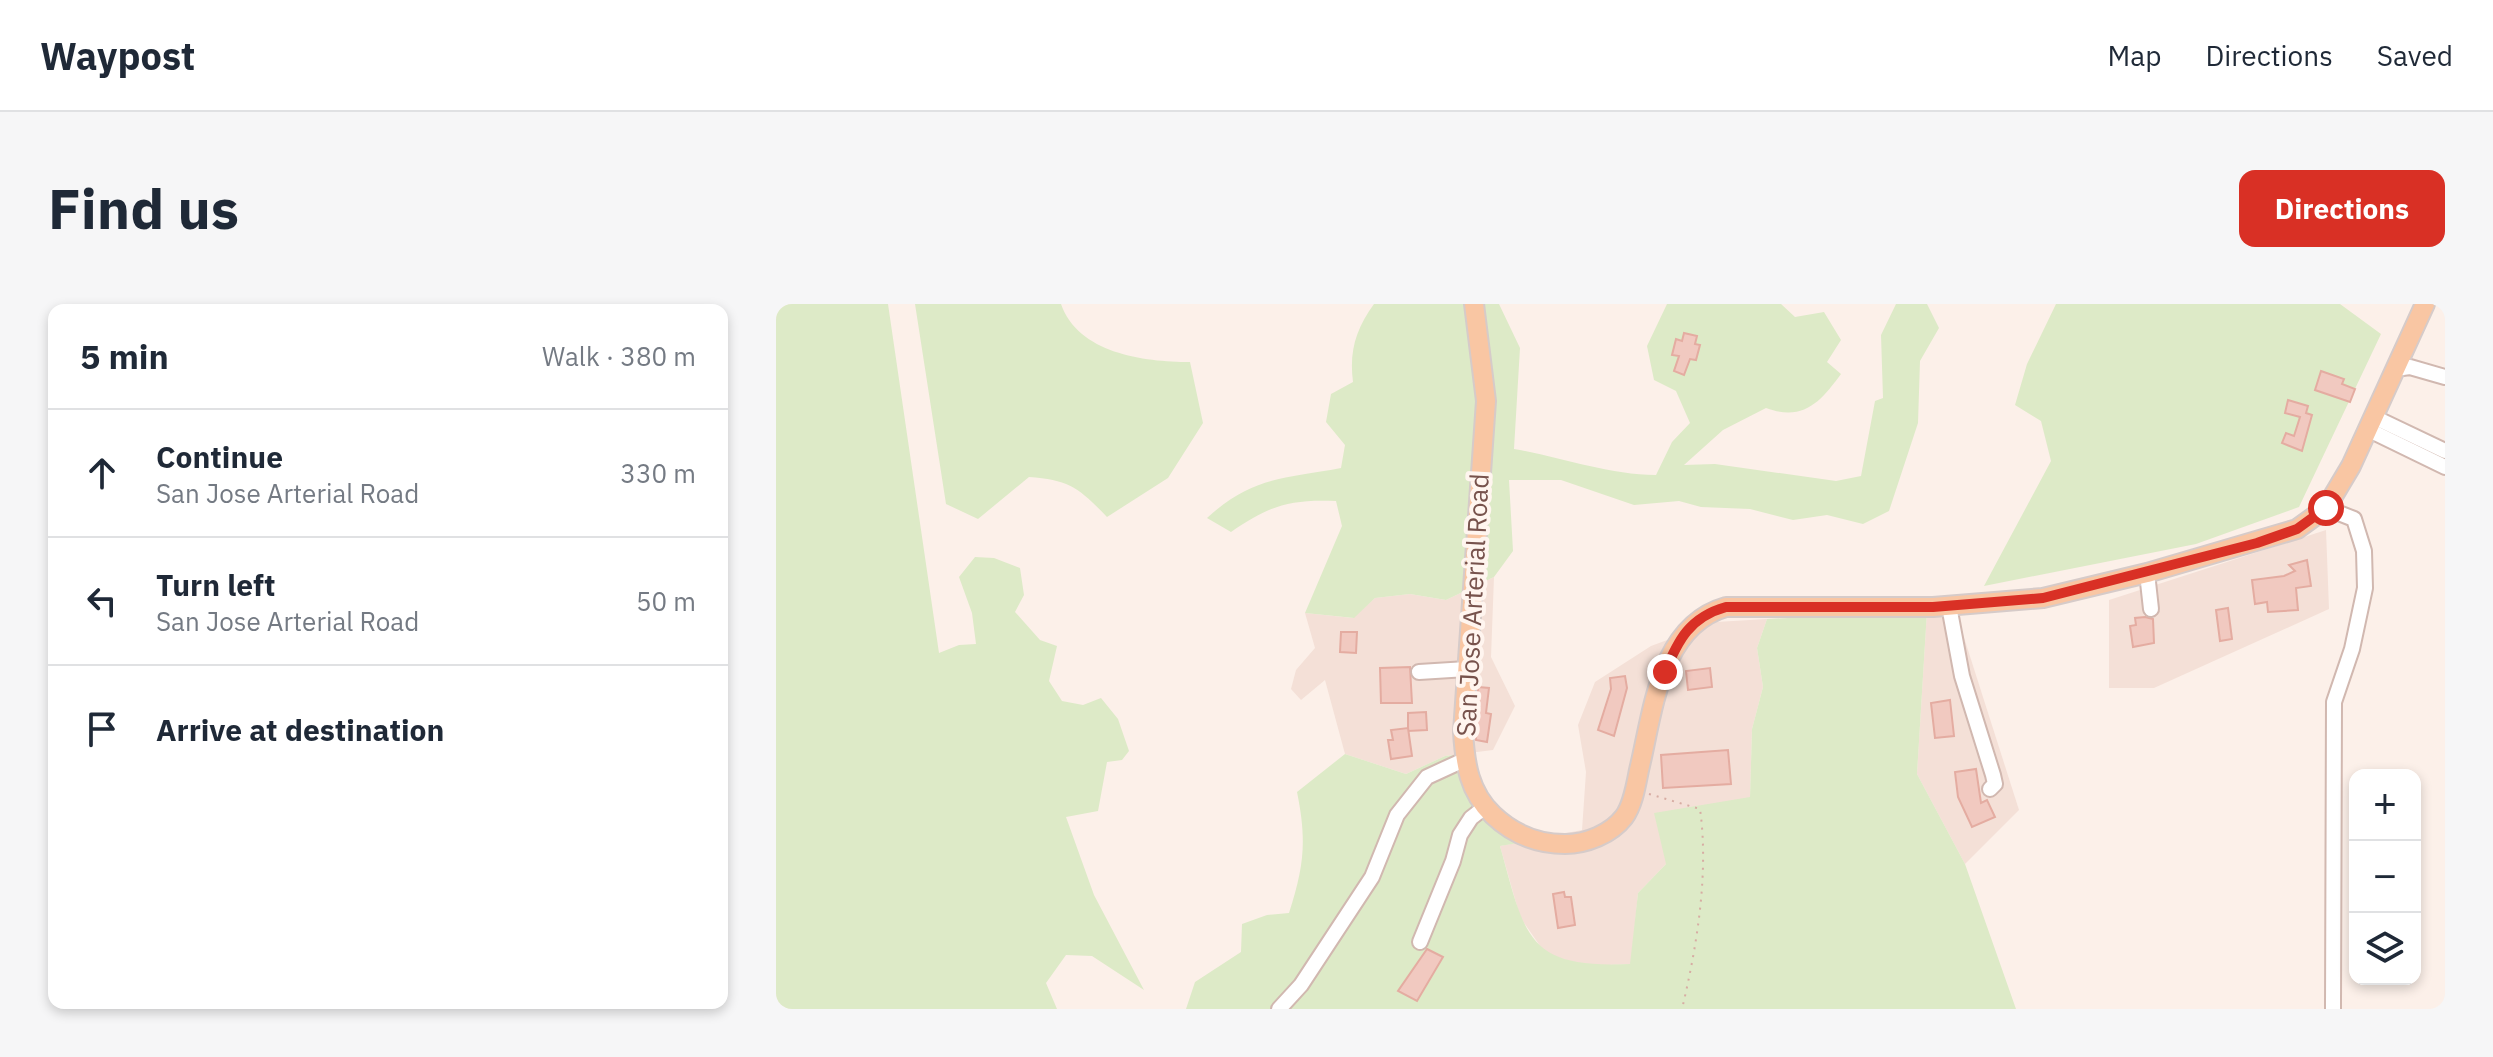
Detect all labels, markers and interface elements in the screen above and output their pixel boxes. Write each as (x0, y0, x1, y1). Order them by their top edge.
text: Waypost (40, 31, 195, 80)
text: Map (2107, 37, 2161, 74)
text: Directions (2205, 37, 2333, 74)
text: Saved (2377, 37, 2453, 74)
button: Directions (2239, 170, 2445, 247)
text: Find us (48, 172, 239, 244)
text: 5 min (80, 334, 169, 378)
text: Walk · 380 m (542, 339, 696, 373)
text: Continue (156, 437, 283, 476)
icon: ahead (80, 451, 124, 495)
text: 330 m (620, 456, 696, 490)
street label: San Jose Arterial Road (1448, 473, 1496, 737)
text: San Jose Arterial Road (156, 476, 419, 510)
route start (2308, 490, 2344, 526)
text: Turn left (156, 565, 275, 604)
icon: left (80, 579, 124, 623)
text: 50 m (636, 584, 696, 618)
text: San Jose Arterial Road (156, 604, 419, 638)
route end (1647, 654, 1683, 690)
icon: arrive (80, 707, 124, 751)
text: Arrive at destination (156, 710, 444, 749)
map controls (2349, 769, 2421, 985)
button: + (2349, 769, 2421, 841)
button: − (2349, 841, 2421, 913)
button: layers (2349, 913, 2421, 985)

